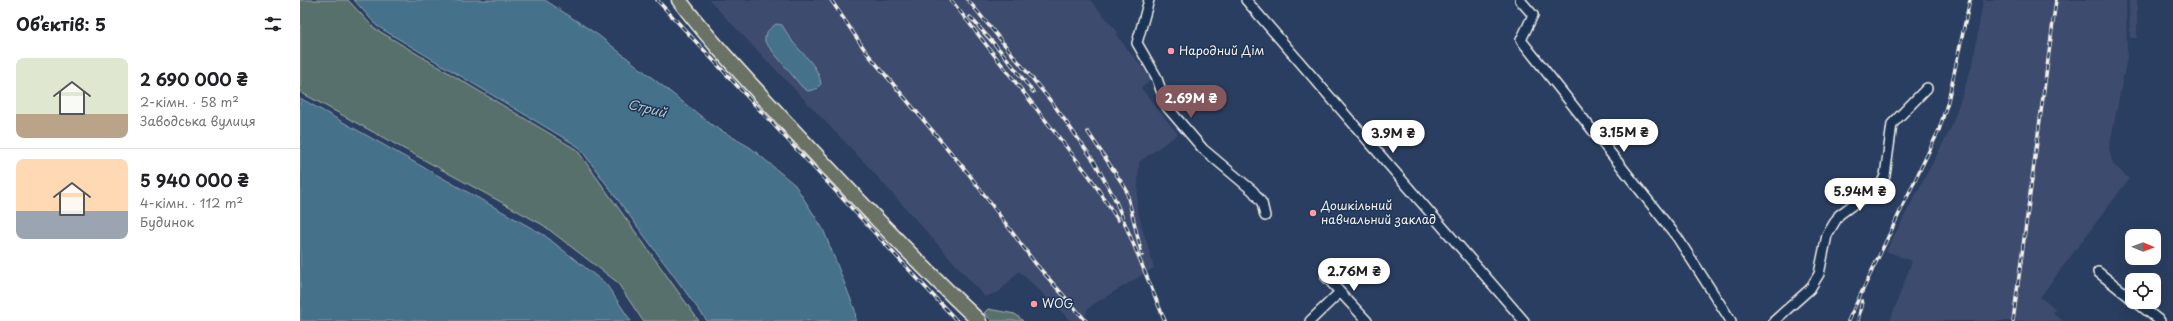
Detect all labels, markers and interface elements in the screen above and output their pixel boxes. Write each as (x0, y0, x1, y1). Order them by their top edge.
text: Об’єктів: 5 (16, 11, 106, 37)
icon: filters (262, 13, 284, 35)
place label: Народний Дім (1179, 41, 1264, 59)
marker: Народний Дім (1166, 46, 1176, 56)
text: 2 690 000 ₴ (140, 66, 248, 92)
icon: home (48, 74, 96, 122)
pin: 2.69M ₴ (1154, 85, 1228, 119)
text: 2.69M ₴ (1165, 88, 1217, 107)
text: 2-кімн. · 58 m² (140, 92, 239, 111)
water label: Стрий (626, 94, 670, 122)
text: Заводська вулиця (140, 111, 256, 130)
pin: 3.15M ₴ (1587, 119, 1661, 153)
pin: 3.9M ₴ (1360, 120, 1426, 154)
text: 3.15M ₴ (1599, 122, 1649, 141)
text: 3.9M ₴ (1371, 123, 1415, 142)
text: 5 940 000 ₴ (140, 167, 249, 193)
icon: home (48, 175, 96, 223)
pin: 5.94M ₴ (1823, 178, 1897, 212)
text: 5.94M ₴ (1834, 181, 1886, 200)
text: 4-кімн. · 112 m² (140, 193, 243, 212)
place label: Дошкільний навчальний заклад (1320, 196, 1436, 228)
marker: Дошкільний навчальний заклад (1308, 208, 1318, 218)
text: Будинок (140, 212, 194, 231)
north arrow (2125, 229, 2161, 265)
map controls (2125, 229, 2161, 309)
pin: 2.76M ₴ (1317, 258, 1391, 292)
text: 2.76M ₴ (1327, 261, 1381, 280)
button: locate (2125, 273, 2161, 309)
place label: WOG (1042, 294, 1074, 312)
marker: WOG (1029, 299, 1039, 309)

